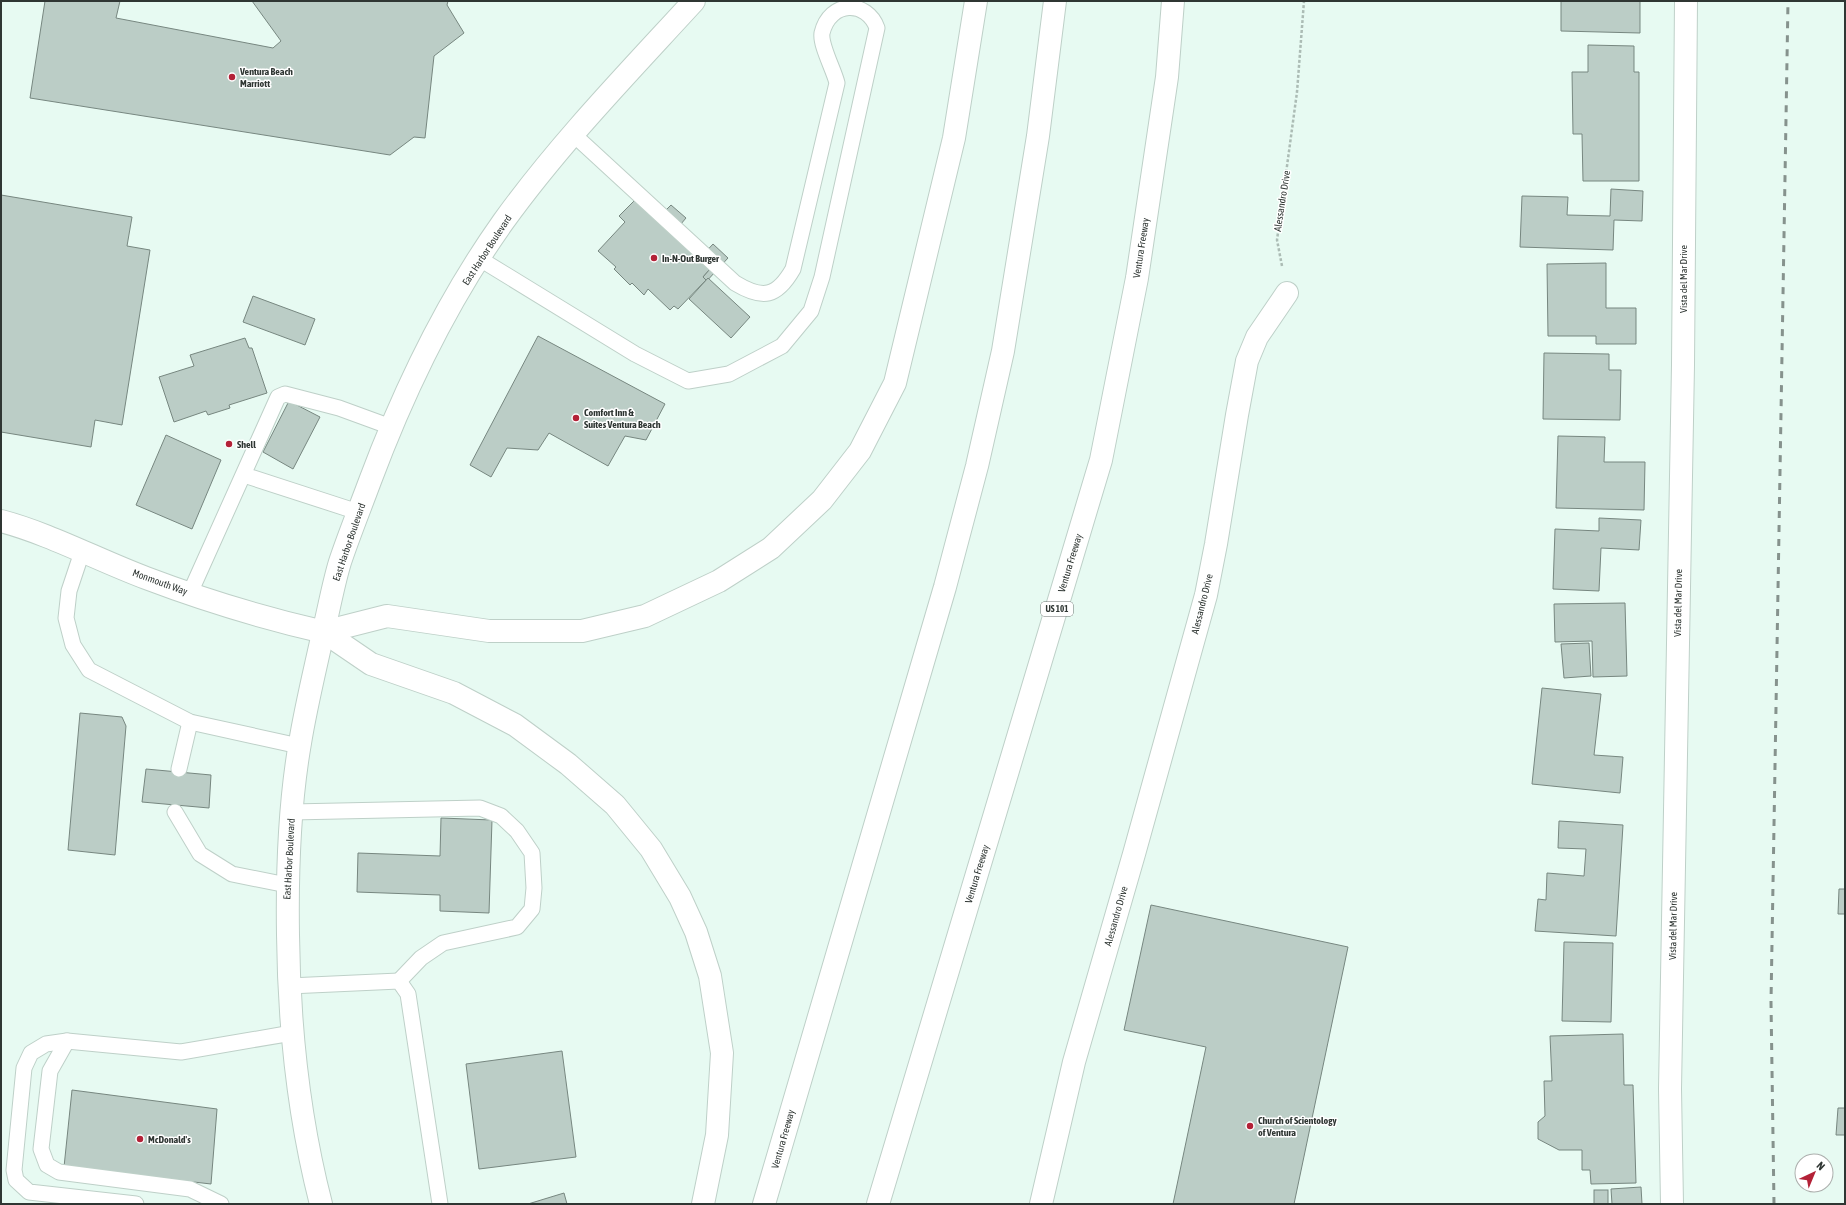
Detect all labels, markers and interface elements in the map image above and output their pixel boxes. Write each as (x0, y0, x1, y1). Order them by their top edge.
place label: Ventura Beach Marriott (239, 66, 293, 89)
marker: Ventura Beach Marriott (227, 72, 237, 82)
street label: Alessandro Drive (1272, 169, 1292, 232)
street label: East Harbor Boulevard (460, 213, 514, 287)
street label: Ventura Freeway (1131, 217, 1151, 279)
street label: Vista del Mar Drive (1678, 245, 1689, 313)
marker: In-N-Out Burger (649, 253, 659, 263)
place label: In-N-Out Burger (662, 253, 720, 264)
place label: Comfort Inn & Suites Ventura Beach (584, 407, 661, 430)
marker: Comfort Inn & Suites Ventura Beach (571, 413, 581, 423)
marker: Shell (224, 439, 234, 449)
place label: Shell (237, 439, 256, 450)
street label: East Harbor Boulevard (331, 501, 368, 582)
street label: Ventura Freeway (1056, 532, 1084, 594)
street label: Monmouth Way (131, 567, 189, 597)
street label: Vista del Mar Drive (1672, 568, 1684, 637)
street label: Alessandro Drive (1189, 572, 1215, 635)
road number: US 101 (1041, 602, 1073, 616)
street label: East Harbor Boulevard (281, 818, 297, 900)
street label: Ventura Freeway (963, 843, 991, 905)
street label: Alessandro Drive (1102, 884, 1130, 947)
street label: Vista del Mar Drive (1667, 891, 1679, 960)
street label: Ventura Freeway (769, 1108, 797, 1170)
place label: Church of Scientology of Ventura (1258, 1115, 1337, 1138)
marker: Church of Scientology of Ventura (1245, 1121, 1255, 1131)
marker: McDonald's (135, 1134, 145, 1144)
place label: McDonald's (148, 1134, 191, 1145)
north arrow (1794, 1153, 1834, 1193)
text: N (1814, 1159, 1827, 1172)

